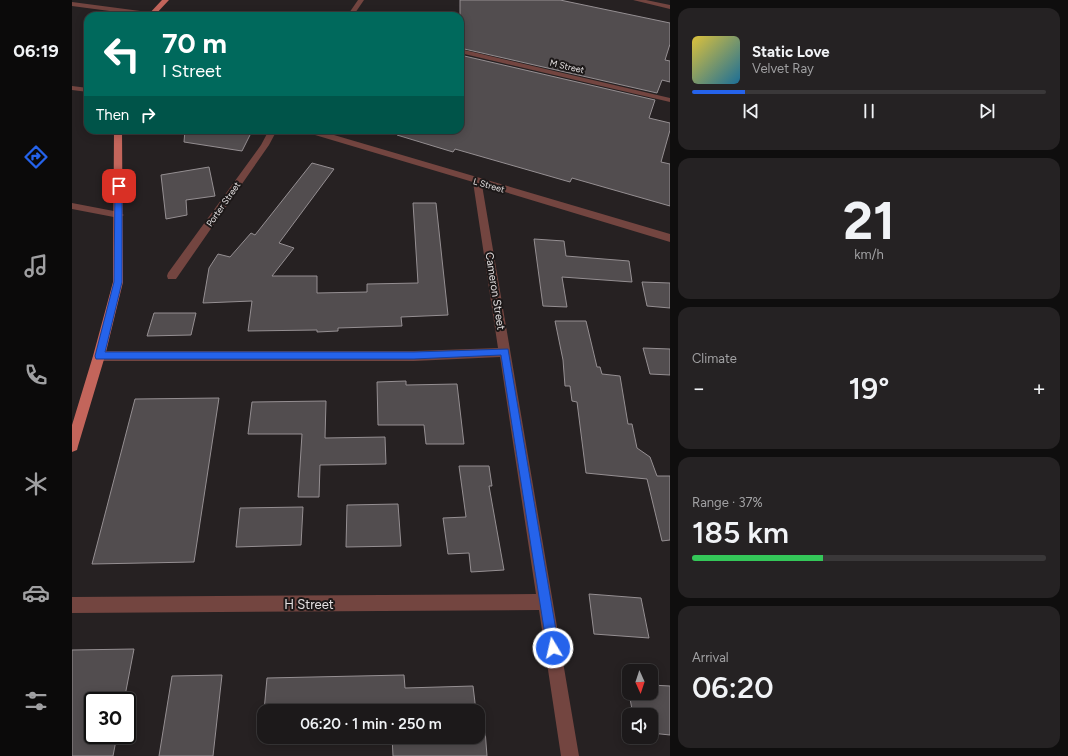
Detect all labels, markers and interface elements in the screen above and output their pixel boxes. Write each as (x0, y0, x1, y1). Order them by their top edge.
text: 70 m (162, 26, 227, 60)
icon: left (96, 28, 148, 80)
text: 06:19 (13, 40, 59, 62)
text: Static Love (752, 43, 830, 61)
street label: M Street (549, 57, 586, 75)
text: I Street (162, 60, 222, 82)
text: Velvet Ray (752, 61, 814, 76)
icon: previous (740, 100, 762, 122)
icon: pause (858, 100, 880, 122)
icon: next (976, 100, 998, 122)
icon: right (137, 104, 159, 126)
text: Then (96, 106, 129, 124)
icon: directions (22, 143, 50, 171)
pin (102, 169, 136, 203)
icon: arrive (108, 175, 130, 197)
street label: L Street (472, 175, 507, 195)
street label: Porter Street (204, 179, 243, 229)
text: 21 (843, 190, 895, 252)
text: km/h (854, 247, 884, 262)
street label: Cameron Street (482, 251, 508, 331)
icon: music (22, 252, 50, 280)
text: Climate (692, 351, 737, 366)
icon: phone (22, 361, 50, 389)
text: 19° (848, 370, 890, 407)
text: − (692, 375, 706, 402)
text: + (1032, 375, 1046, 402)
icon: climate (22, 470, 50, 498)
text: Range · 37% (692, 495, 763, 510)
text: 185 km (692, 514, 789, 551)
icon: car (22, 579, 50, 607)
street label: H Street (284, 597, 334, 612)
position arrow (532, 627, 574, 669)
text: Arrival (692, 650, 729, 665)
north arrow (622, 664, 658, 700)
map controls (622, 664, 658, 744)
text: 06:20 (692, 669, 774, 706)
icon: filters (22, 687, 50, 715)
speed limit sign: 30 (84, 692, 136, 744)
button: sound (622, 708, 658, 744)
text: 06:20 · 1 min · 250 m (300, 715, 442, 733)

